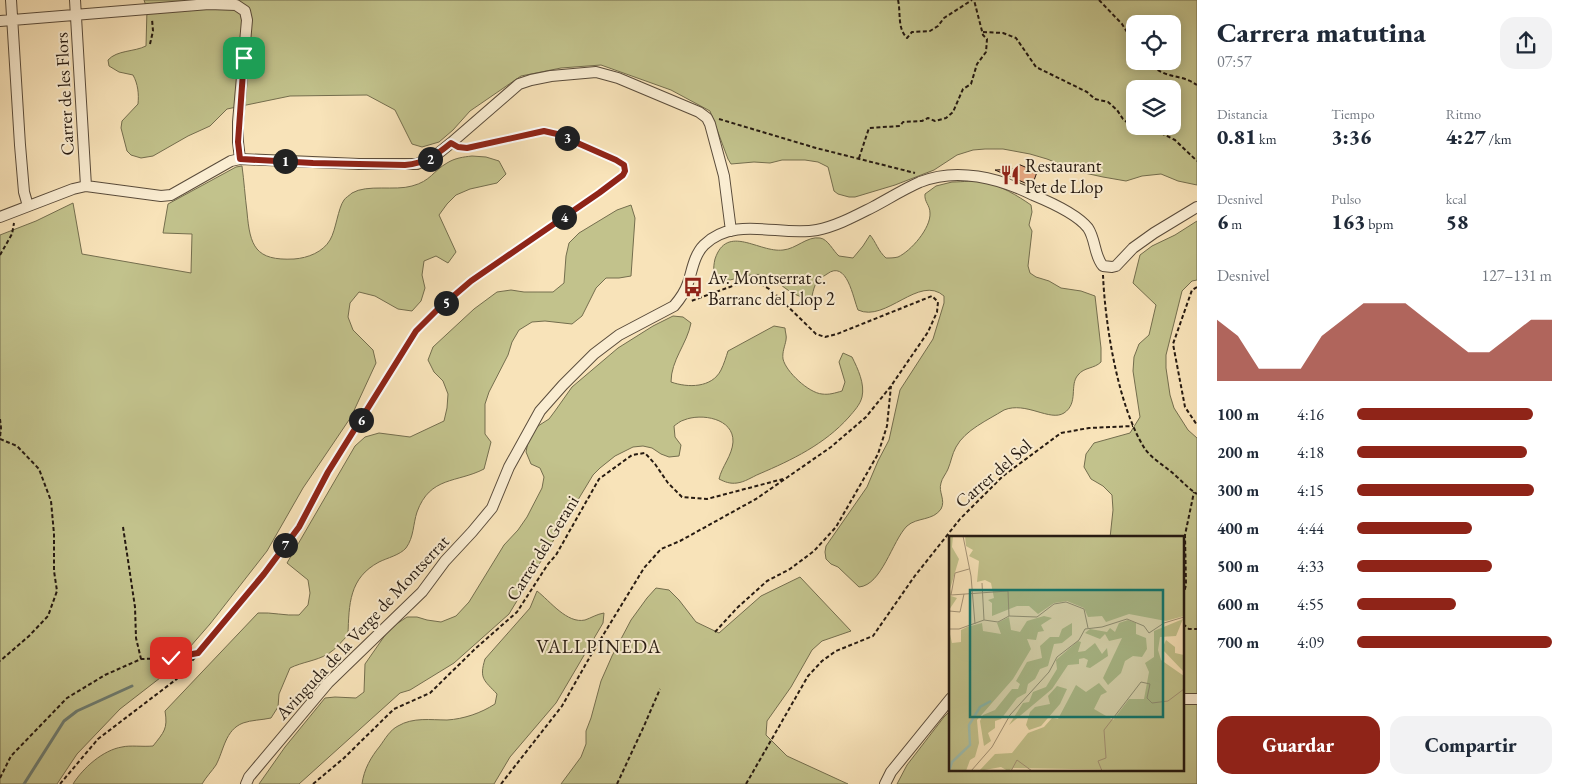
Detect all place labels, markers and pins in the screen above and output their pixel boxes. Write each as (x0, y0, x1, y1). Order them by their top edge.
pin (223, 37, 265, 79)
pin: 3 (554, 126, 580, 150)
pin: 2 (418, 146, 442, 172)
pin: 1 (272, 148, 298, 174)
place label: Restaurant Pet de Llop (1025, 154, 1103, 198)
restaurant icon: Restaurant Pet de Llop (999, 164, 1021, 186)
pin: 4 (552, 204, 576, 230)
place label: Av. Montserrat c. Barranc del Llop 2 (707, 266, 835, 310)
bus stop icon: Av. Montserrat c. Barranc del Llop 2 (682, 276, 704, 298)
pin: 5 (434, 290, 458, 316)
pin: 6 (348, 408, 374, 432)
pin: 7 (272, 532, 298, 558)
pin (150, 637, 192, 679)

